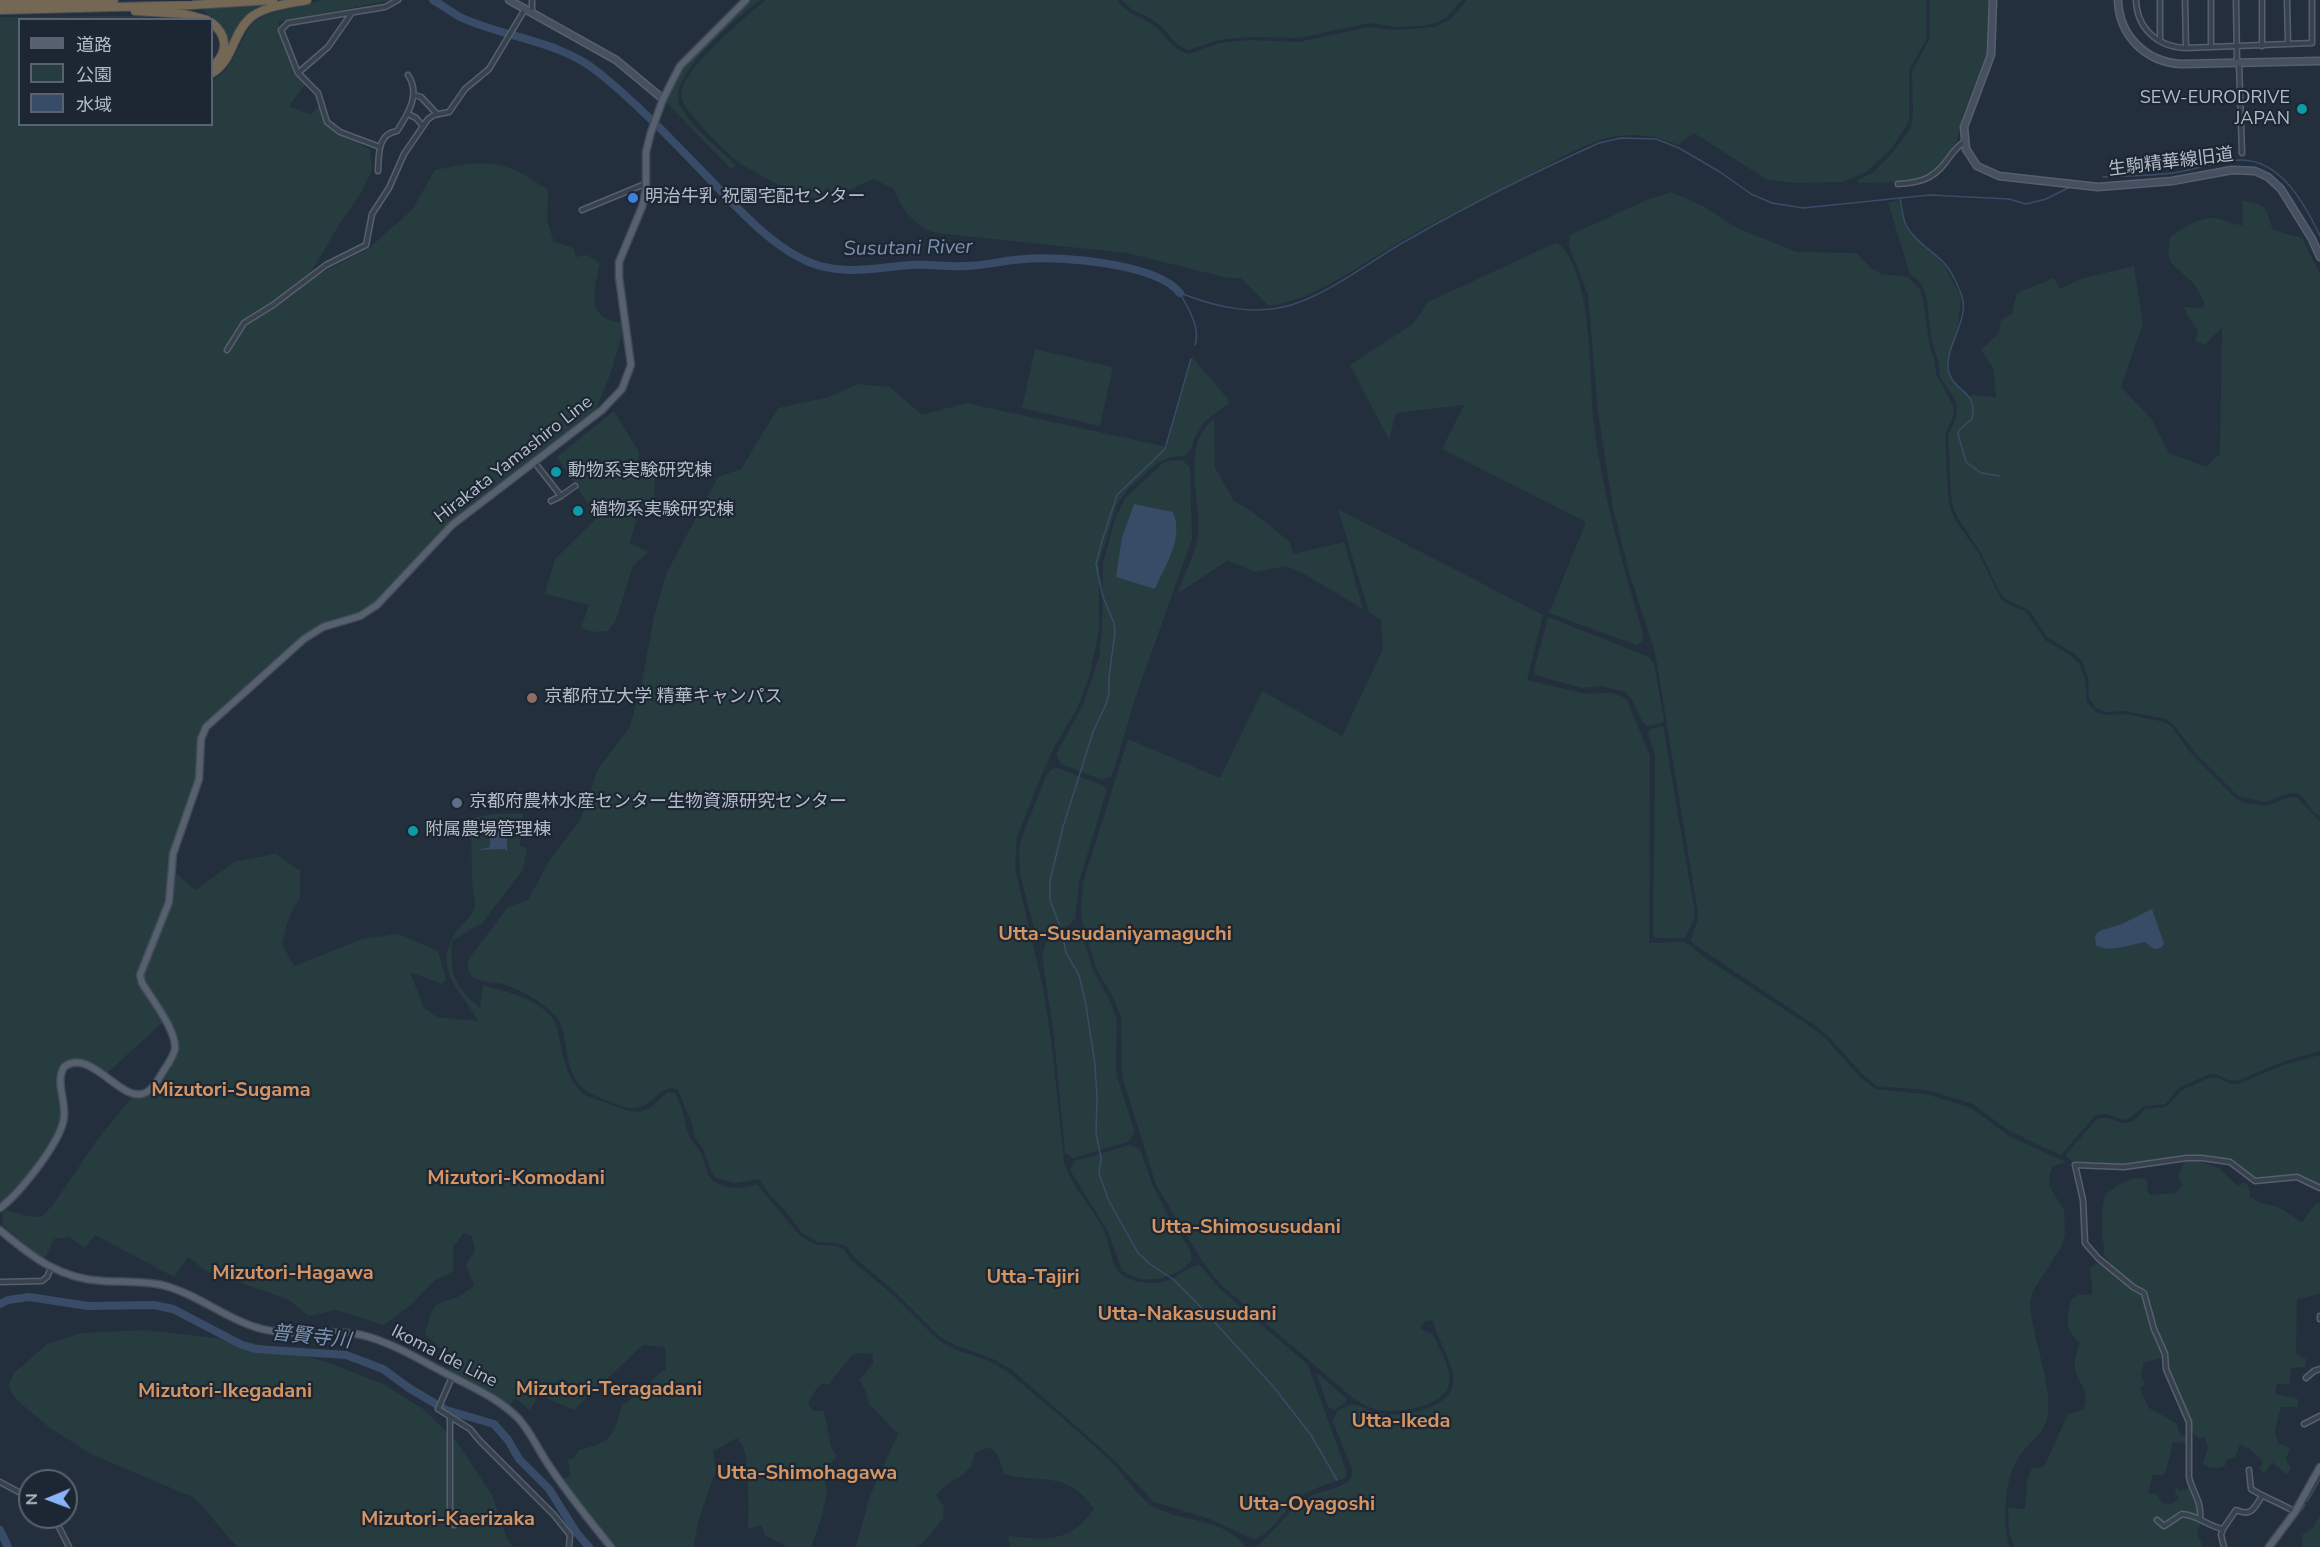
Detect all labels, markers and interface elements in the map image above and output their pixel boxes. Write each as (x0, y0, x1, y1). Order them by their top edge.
legend (18, 18, 213, 126)
text: 道路 (76, 33, 112, 57)
text: 公園 (76, 63, 112, 87)
place label: SEW-EURODRIVE JAPAN (2140, 88, 2290, 130)
text: 水域 (76, 93, 112, 117)
marker: SEW-EURODRIVE JAPAN (2295, 102, 2309, 116)
street label: 生駒精華線旧道 (2107, 145, 2235, 181)
place label: 明治牛乳 祝園宅配センター (645, 187, 866, 209)
marker: 明治牛乳 祝園宅配センター (626, 191, 640, 205)
water label: Susutani River (843, 236, 973, 262)
street label: Hirakata Yamashiro Line (431, 392, 597, 528)
place label: 動物系実験研究棟 (568, 461, 712, 483)
marker: 動物系実験研究棟 (549, 465, 563, 479)
place label: 植物系実験研究棟 (590, 500, 734, 522)
marker: 植物系実験研究棟 (571, 504, 585, 518)
place label: 京都府立大学 精華キャンパス (544, 687, 783, 709)
marker: 京都府立大学 精華キャンパス (525, 691, 539, 705)
place label: 京都府農林水産センター生物資源研究センター (469, 792, 847, 814)
marker: 京都府農林水産センター生物資源研究センター (450, 796, 464, 810)
place label: 附属農場管理棟 (425, 820, 551, 842)
marker: 附属農場管理棟 (406, 824, 420, 838)
district label: Utta-Susudaniyamaguchi (998, 923, 1232, 947)
district label: Mizutori-Sugama (151, 1079, 311, 1103)
district label: Mizutori-Komodani (427, 1167, 605, 1191)
district label: Utta-Shimosusudani (1151, 1216, 1341, 1240)
district label: Mizutori-Hagawa (212, 1262, 374, 1286)
district label: Utta-Tajiri (986, 1266, 1080, 1290)
district label: Utta-Nakasusudani (1097, 1303, 1277, 1327)
street label: Ikoma Ide Line (387, 1321, 501, 1393)
water label: 普賢寺川 (270, 1322, 352, 1354)
district label: Mizutori-Teragadani (516, 1378, 702, 1402)
district label: Mizutori-Ikegadani (138, 1380, 312, 1404)
district label: Utta-Ikeda (1351, 1410, 1451, 1434)
district label: Utta-Shimohagawa (717, 1462, 897, 1486)
north arrow (18, 1469, 78, 1529)
text: N (21, 1493, 43, 1505)
district label: Utta-Oyagoshi (1239, 1493, 1375, 1517)
district label: Mizutori-Kaerizaka (361, 1508, 535, 1532)

